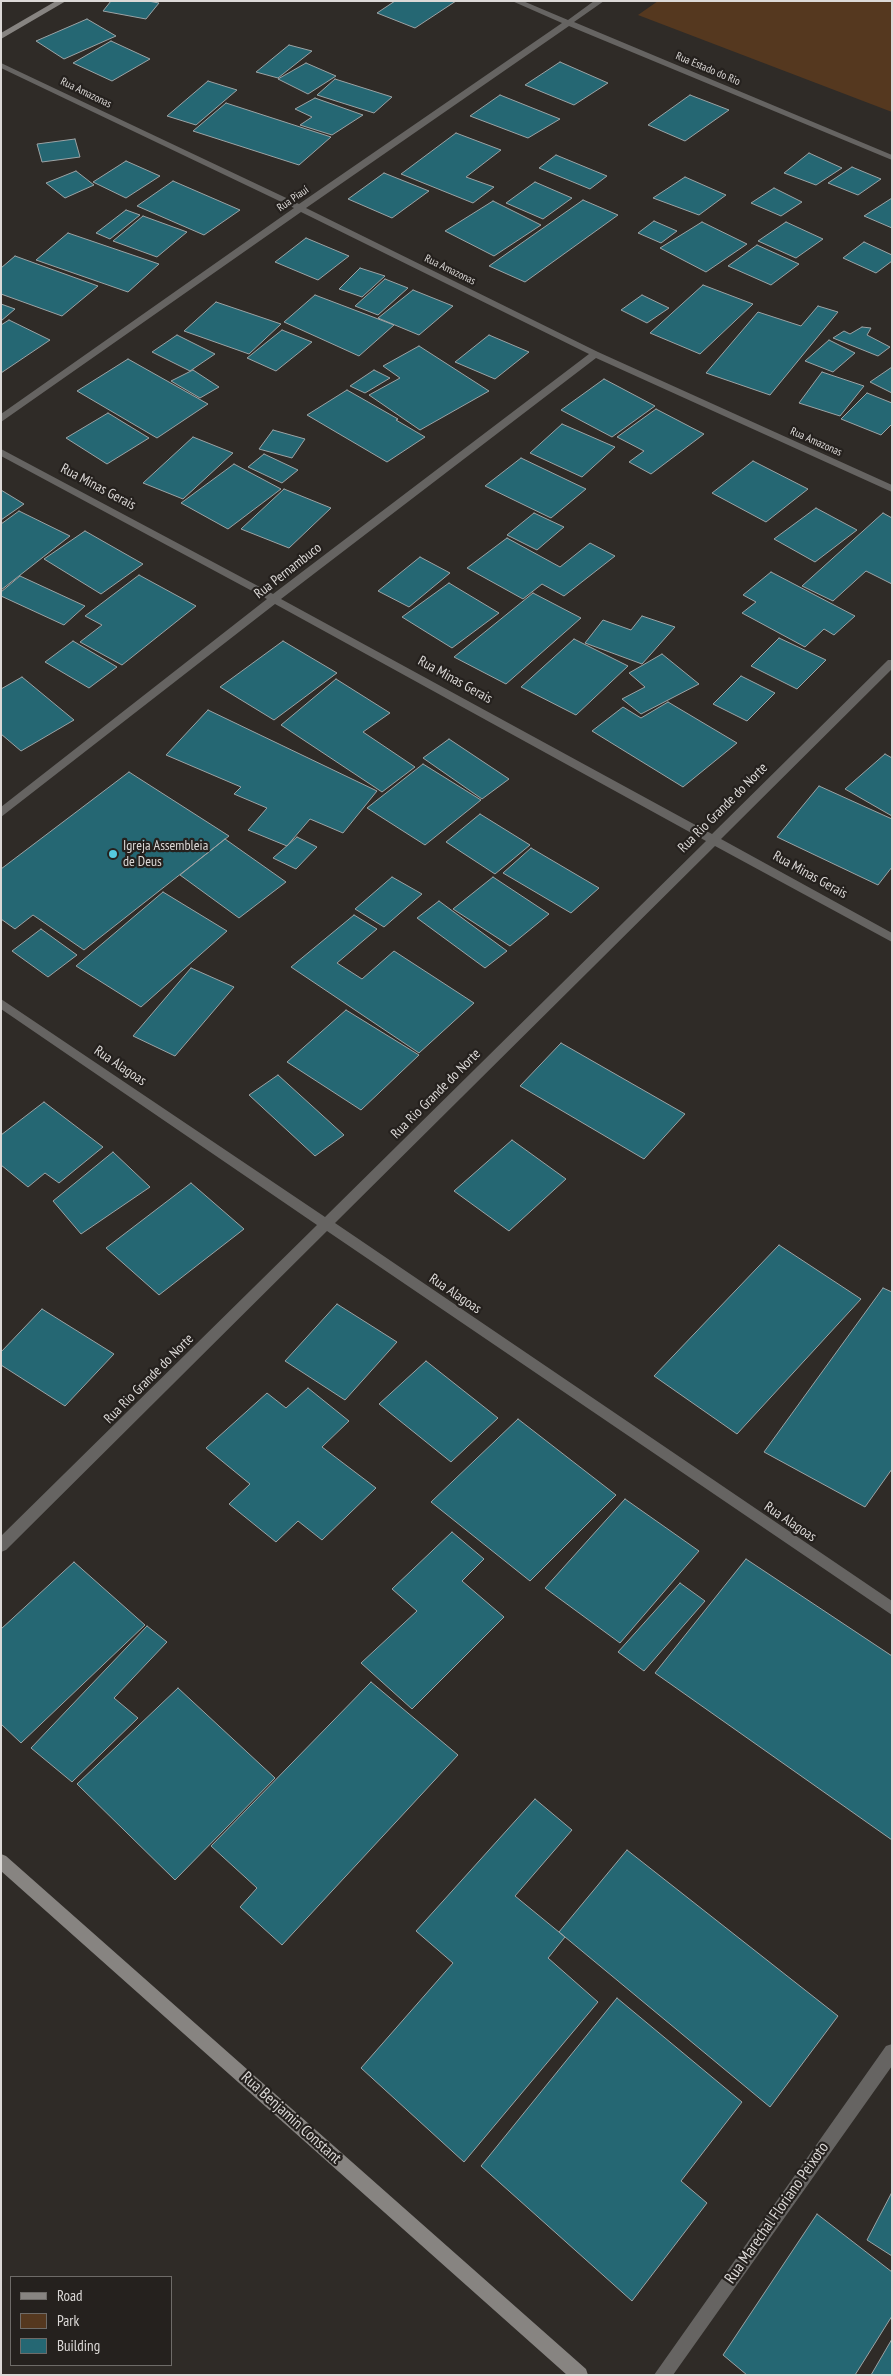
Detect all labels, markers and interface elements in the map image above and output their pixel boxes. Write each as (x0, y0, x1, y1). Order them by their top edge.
street label: Rua Estado do Rio (674, 49, 742, 89)
street label: Rua Amazonas (58, 75, 114, 111)
street label: Rua Piauí (275, 183, 311, 215)
street label: Rua Amazonas (422, 252, 478, 288)
street label: Rua Amazonas (788, 425, 844, 459)
street label: Rua Minas Gerais (58, 460, 138, 514)
street label: Rua Pernambuco (251, 540, 325, 602)
street label: Rua Minas Gerais (415, 653, 495, 707)
street label: Rua Rio Grande do Norte (675, 760, 771, 856)
place label: Igreja Assembleia de Deus (123, 838, 208, 870)
marker: Igreja Assembleia de Deus (107, 848, 119, 860)
street label: Rua Minas Gerais (770, 848, 850, 902)
street label: Rua Alagoas (91, 1042, 149, 1090)
street label: Rua Rio Grande do Norte (388, 1046, 484, 1142)
street label: Rua Alagoas (426, 1270, 484, 1318)
street label: Rua Rio Grande do Norte (101, 1331, 197, 1427)
street label: Rua Alagoas (761, 1498, 819, 1546)
street label: Rua Benjamin Constant (237, 2068, 345, 2168)
street label: Rua Marechal Floriano Peixoto (721, 2139, 833, 2287)
legend (10, 2276, 172, 2366)
text: Road (57, 2286, 83, 2305)
text: Park (57, 2311, 79, 2330)
text: Building (57, 2336, 100, 2355)

